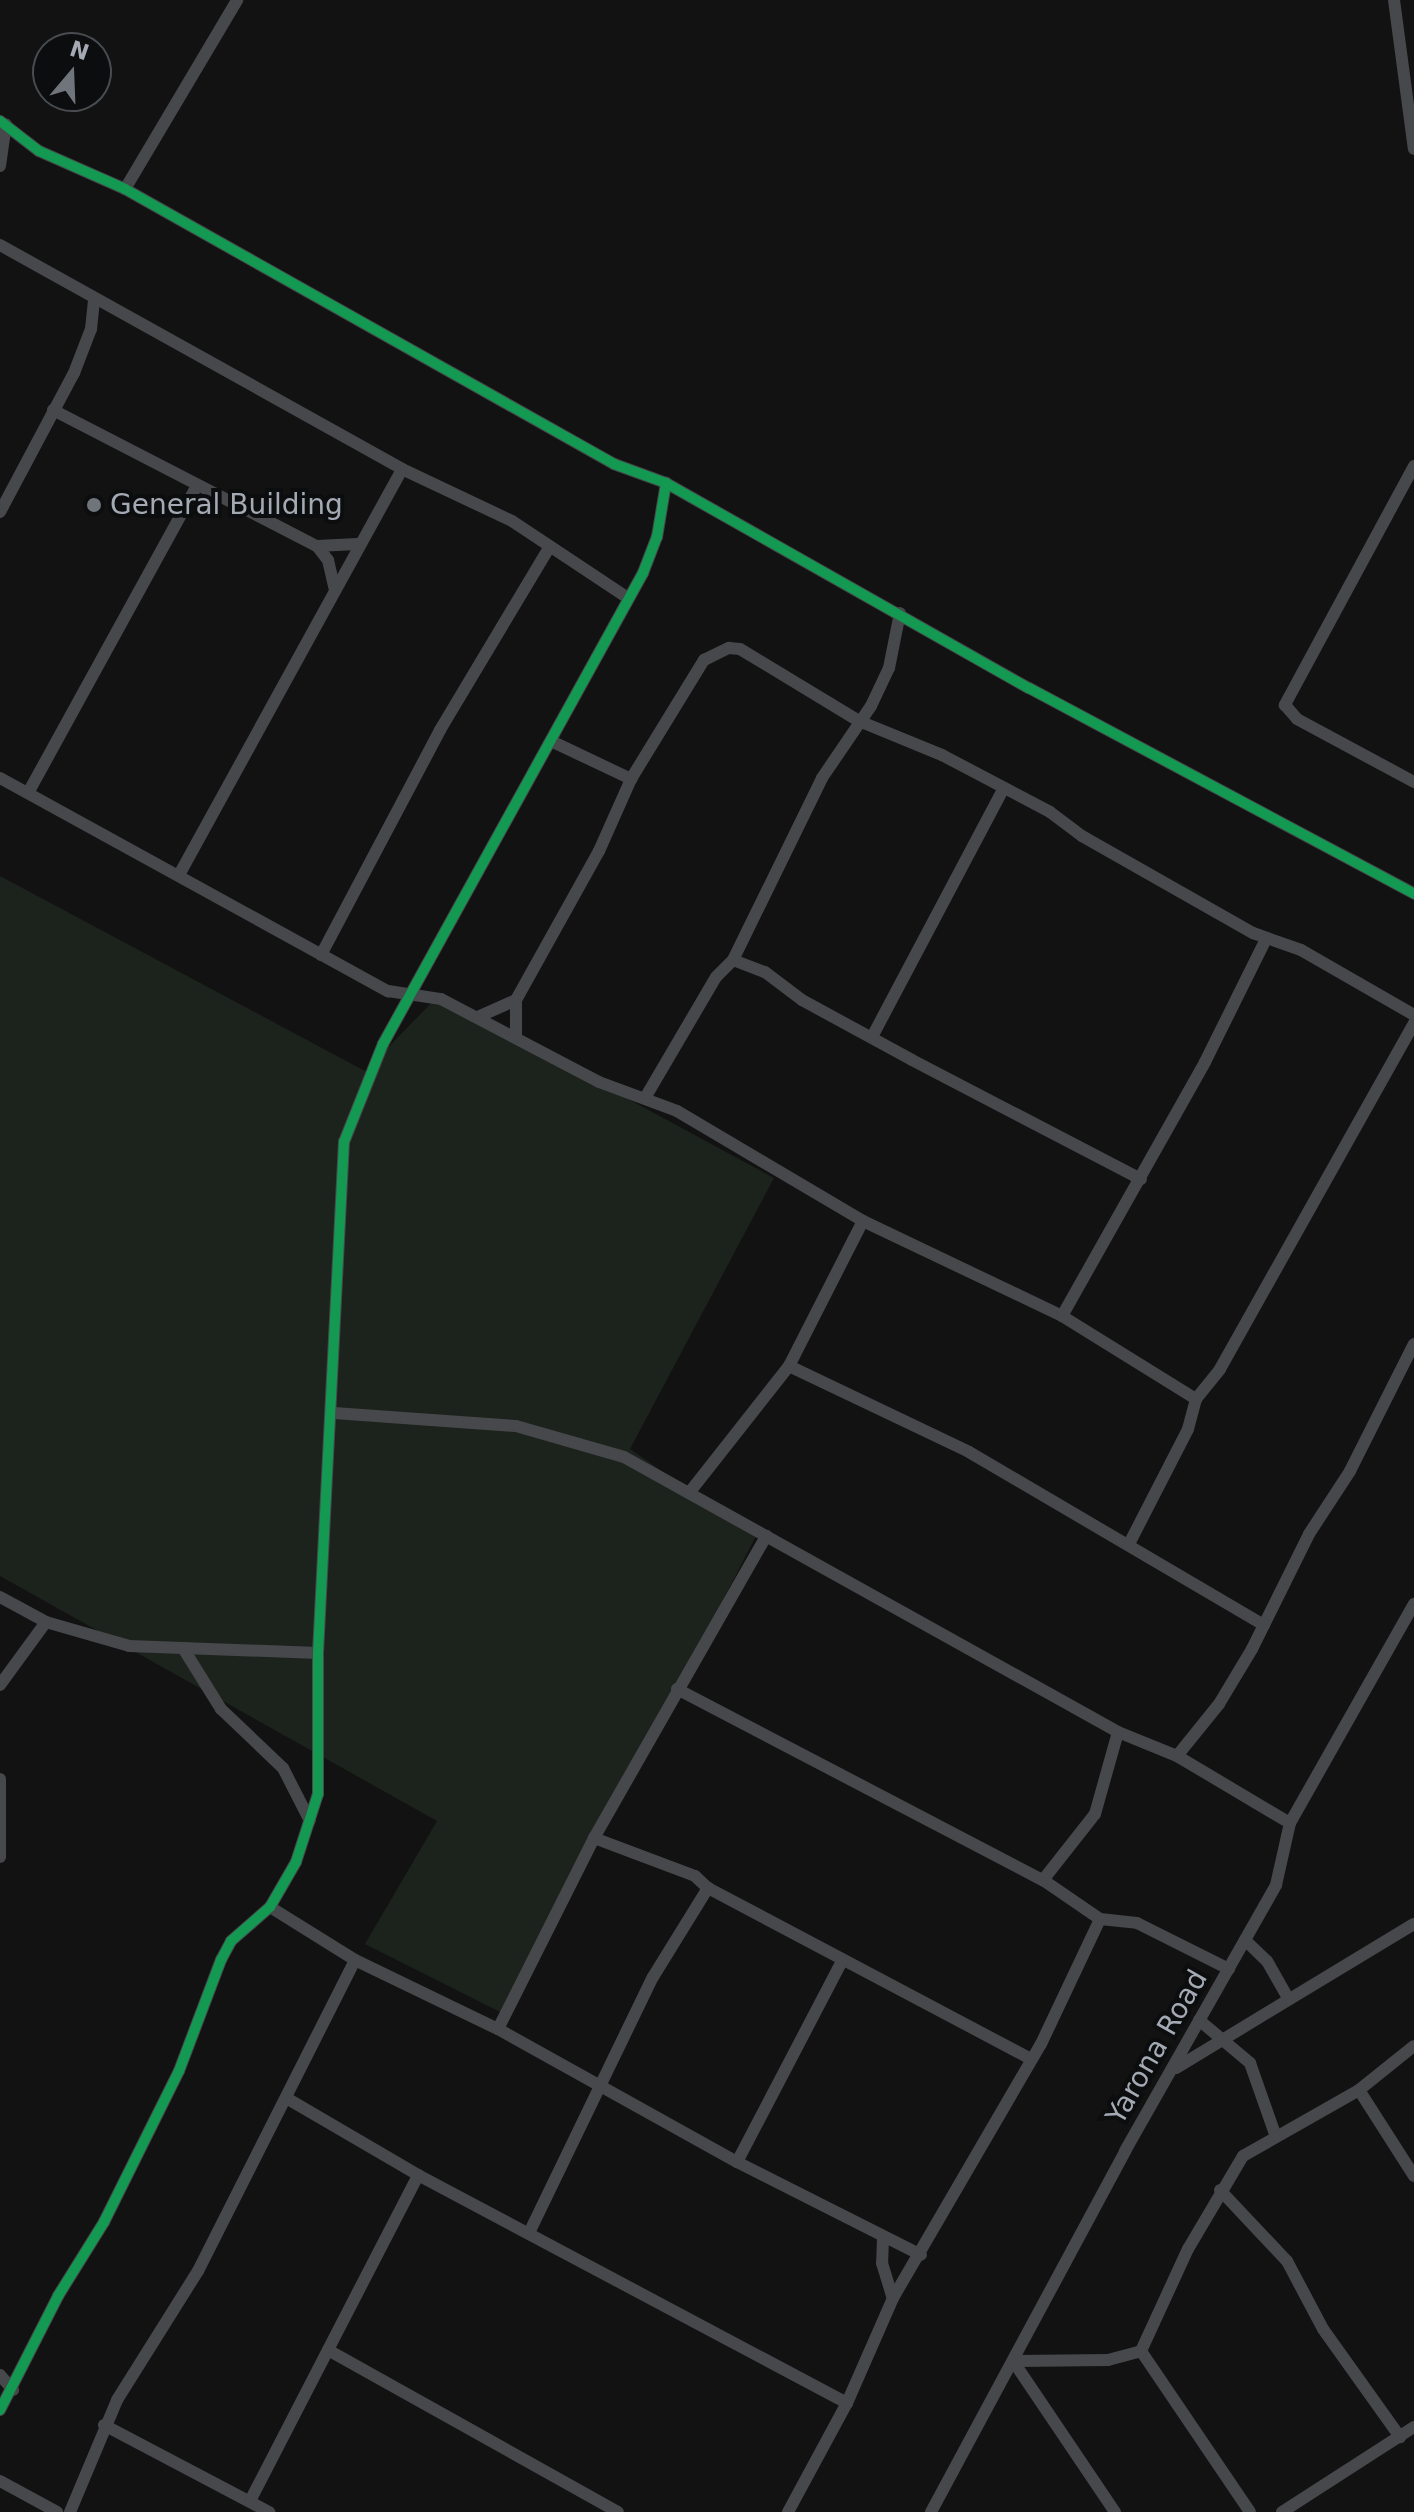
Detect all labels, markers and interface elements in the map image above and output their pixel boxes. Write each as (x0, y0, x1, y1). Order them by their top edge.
north arrow (32, 32, 112, 112)
text: N (67, 36, 92, 66)
place label: General Building (110, 488, 343, 522)
marker: General Building (85, 496, 103, 514)
street label: Yarona Road (1099, 1964, 1215, 2130)

